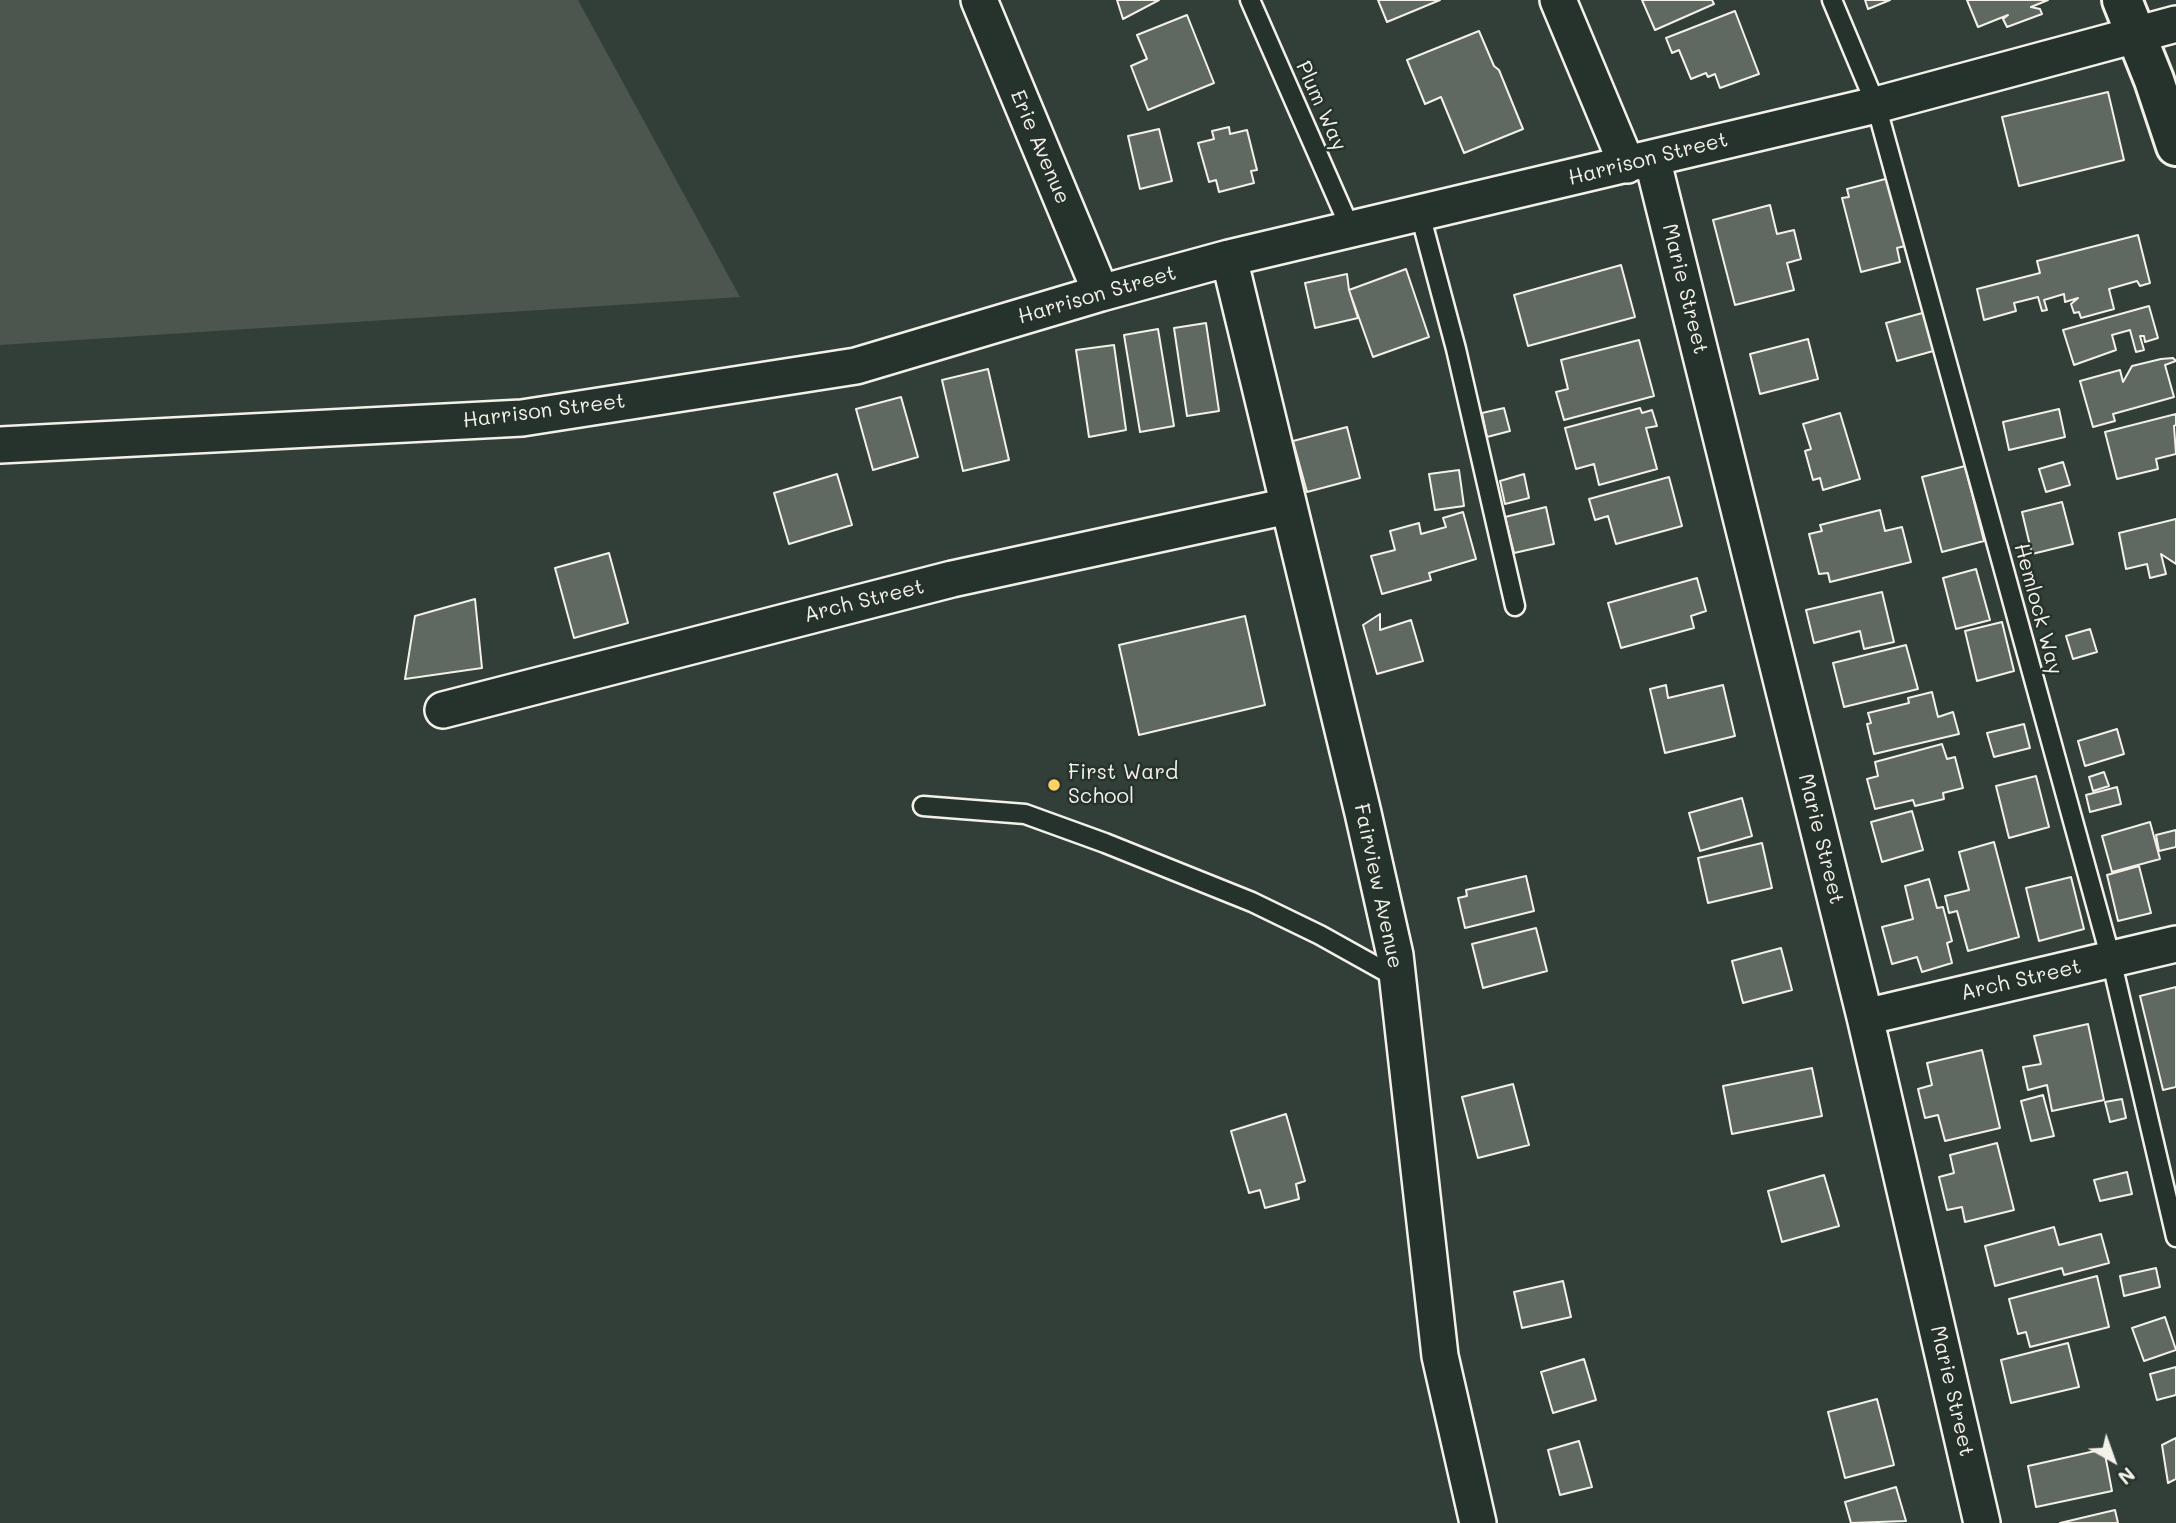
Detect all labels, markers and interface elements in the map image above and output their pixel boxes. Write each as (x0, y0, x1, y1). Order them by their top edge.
street label: Plum Way (1290, 57, 1352, 155)
street label: Erie Avenue (1005, 86, 1075, 208)
street label: Harrison Street (1566, 127, 1730, 191)
street label: Marie Street (1657, 221, 1713, 357)
street label: Harrison Street (1015, 260, 1179, 330)
street label: Harrison Street (461, 389, 627, 433)
street label: Hemlock Way (2008, 540, 2068, 678)
street label: Arch Street (801, 574, 927, 628)
place label: First Ward School (1068, 760, 1178, 810)
street label: Marie Street (1793, 771, 1849, 907)
marker: First Ward School (1046, 777, 1062, 793)
street label: Fairview Avenue (1348, 801, 1408, 971)
street label: Arch Street (1958, 954, 2084, 1006)
street label: Marie Street (1925, 1323, 1979, 1459)
north arrow (2078, 1425, 2148, 1495)
text: N (2113, 1462, 2140, 1491)

